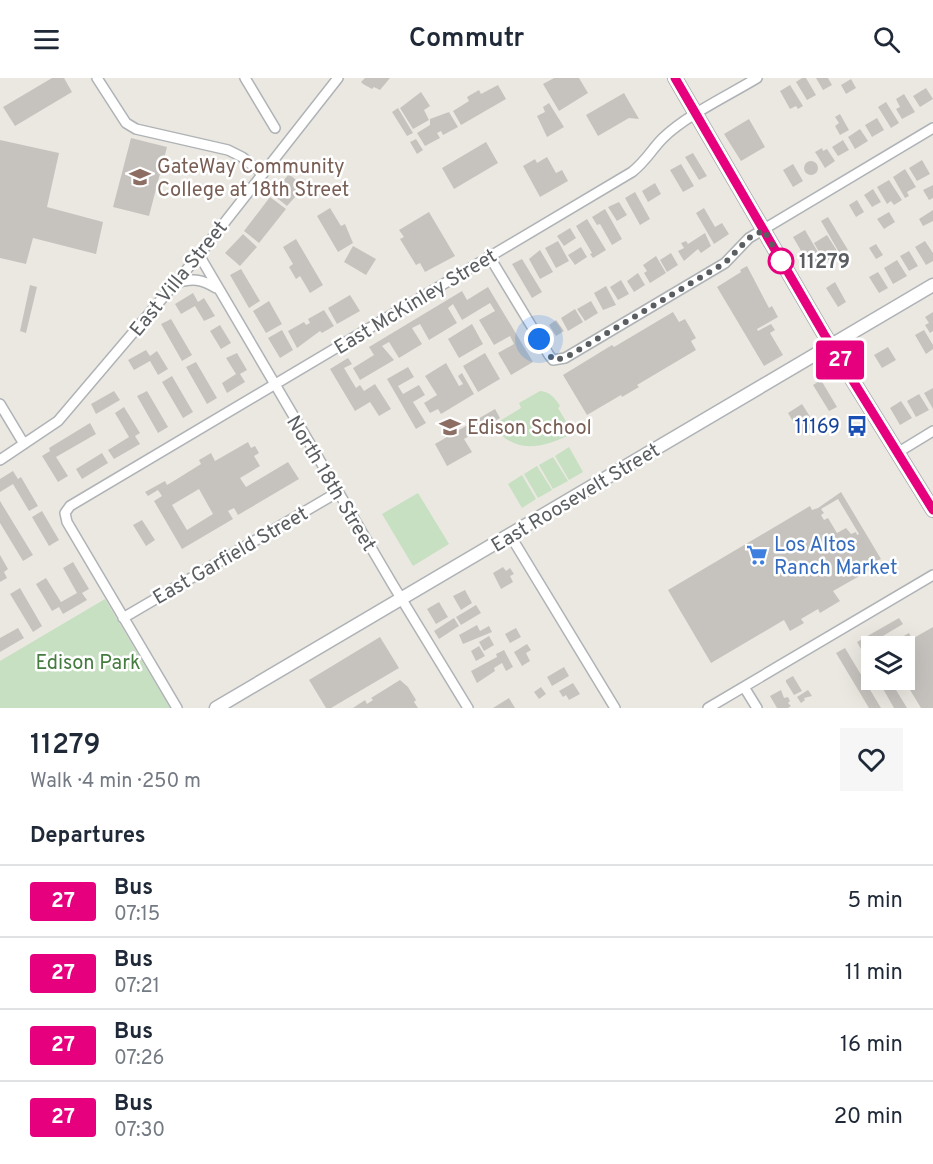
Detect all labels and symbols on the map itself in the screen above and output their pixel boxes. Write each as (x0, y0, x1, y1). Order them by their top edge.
place label: GateWay Community College at 18th Street (157, 155, 349, 204)
school or university icon: GateWay Community College at 18th Street (128, 165, 152, 189)
street label: East Villa Street (125, 216, 234, 343)
street label: East McKinley Street (330, 244, 502, 362)
marker: 11279 (768, 248, 794, 274)
place label: 11279 (799, 250, 850, 276)
your location (524, 324, 554, 354)
line badge: 27 (813, 340, 867, 380)
street label: North 18th Street (279, 411, 381, 557)
bus stop icon: 11169 (845, 414, 869, 438)
school or university icon: Edison School (438, 415, 462, 439)
place label: 11169 (794, 415, 840, 441)
place label: Edison School (467, 416, 592, 442)
street label: East Roosevelt Street (487, 438, 665, 559)
street label: East Garfield Street (149, 502, 313, 612)
place label: Los Altos Ranch Market (774, 533, 897, 582)
supermarket icon: Los Altos Ranch Market (745, 543, 769, 567)
park label: Edison Park (35, 651, 141, 677)

